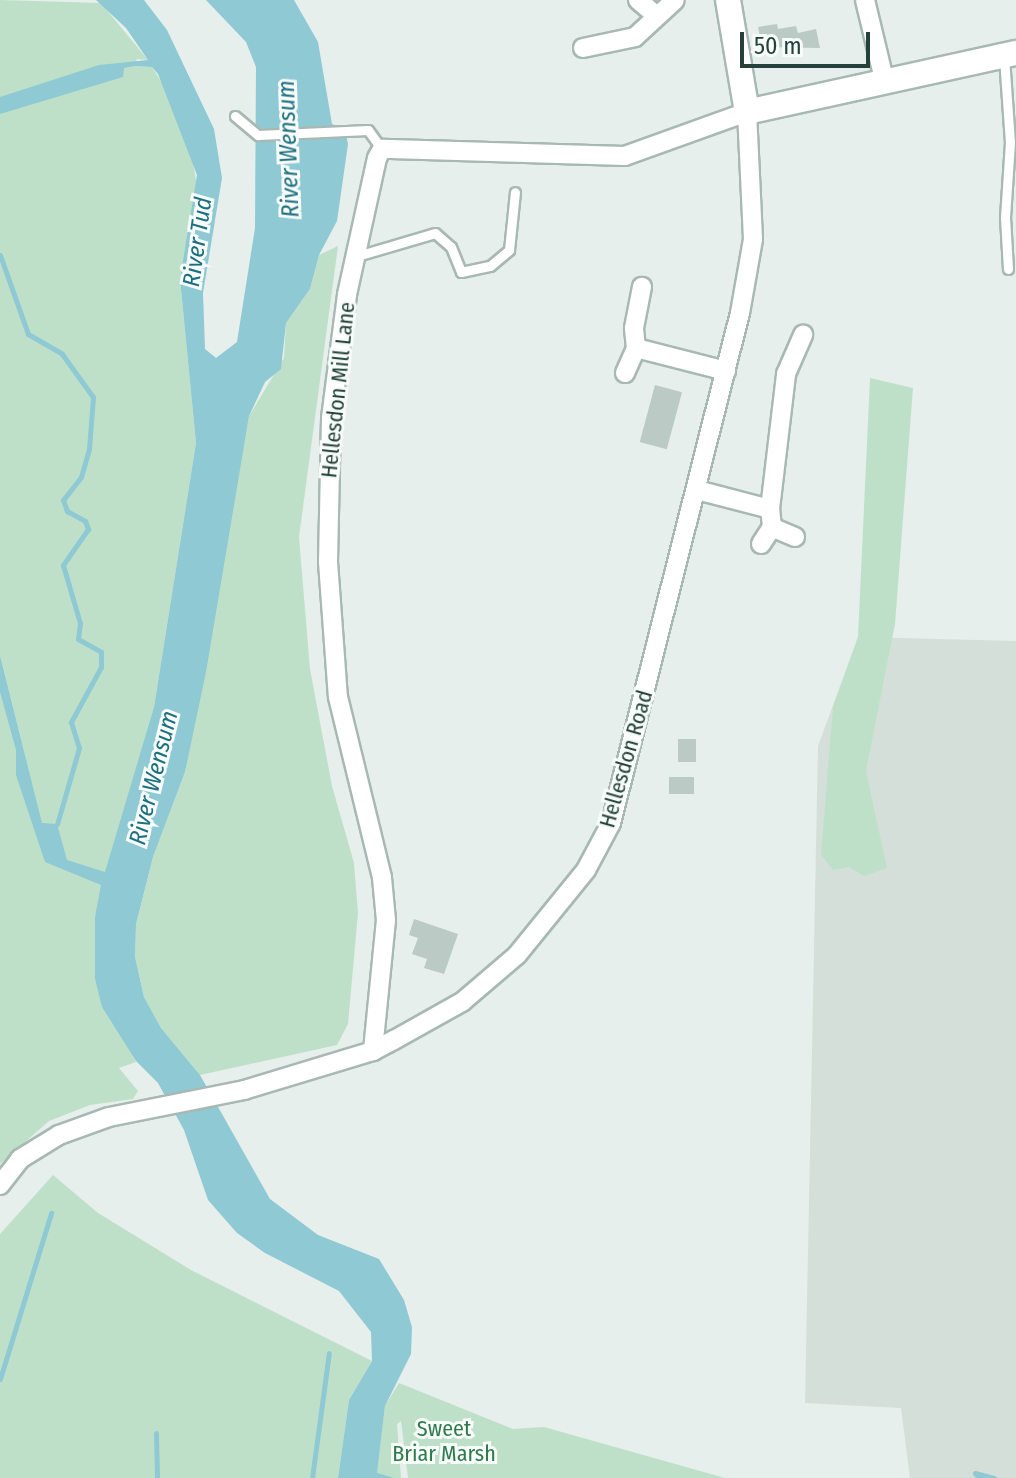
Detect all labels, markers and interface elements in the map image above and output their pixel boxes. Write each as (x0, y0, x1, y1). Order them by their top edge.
scale bar (744, 16, 874, 66)
text: 50 m (754, 32, 802, 60)
water label: River Wensum (272, 80, 306, 218)
water label: River Tud (177, 195, 219, 289)
street label: Hellesdon Mill Lane (316, 301, 360, 479)
street label: Hellesdon Road (594, 687, 658, 831)
water label: River Wensum (123, 708, 185, 848)
park label: Sweet Briar Marsh (392, 1415, 496, 1466)

